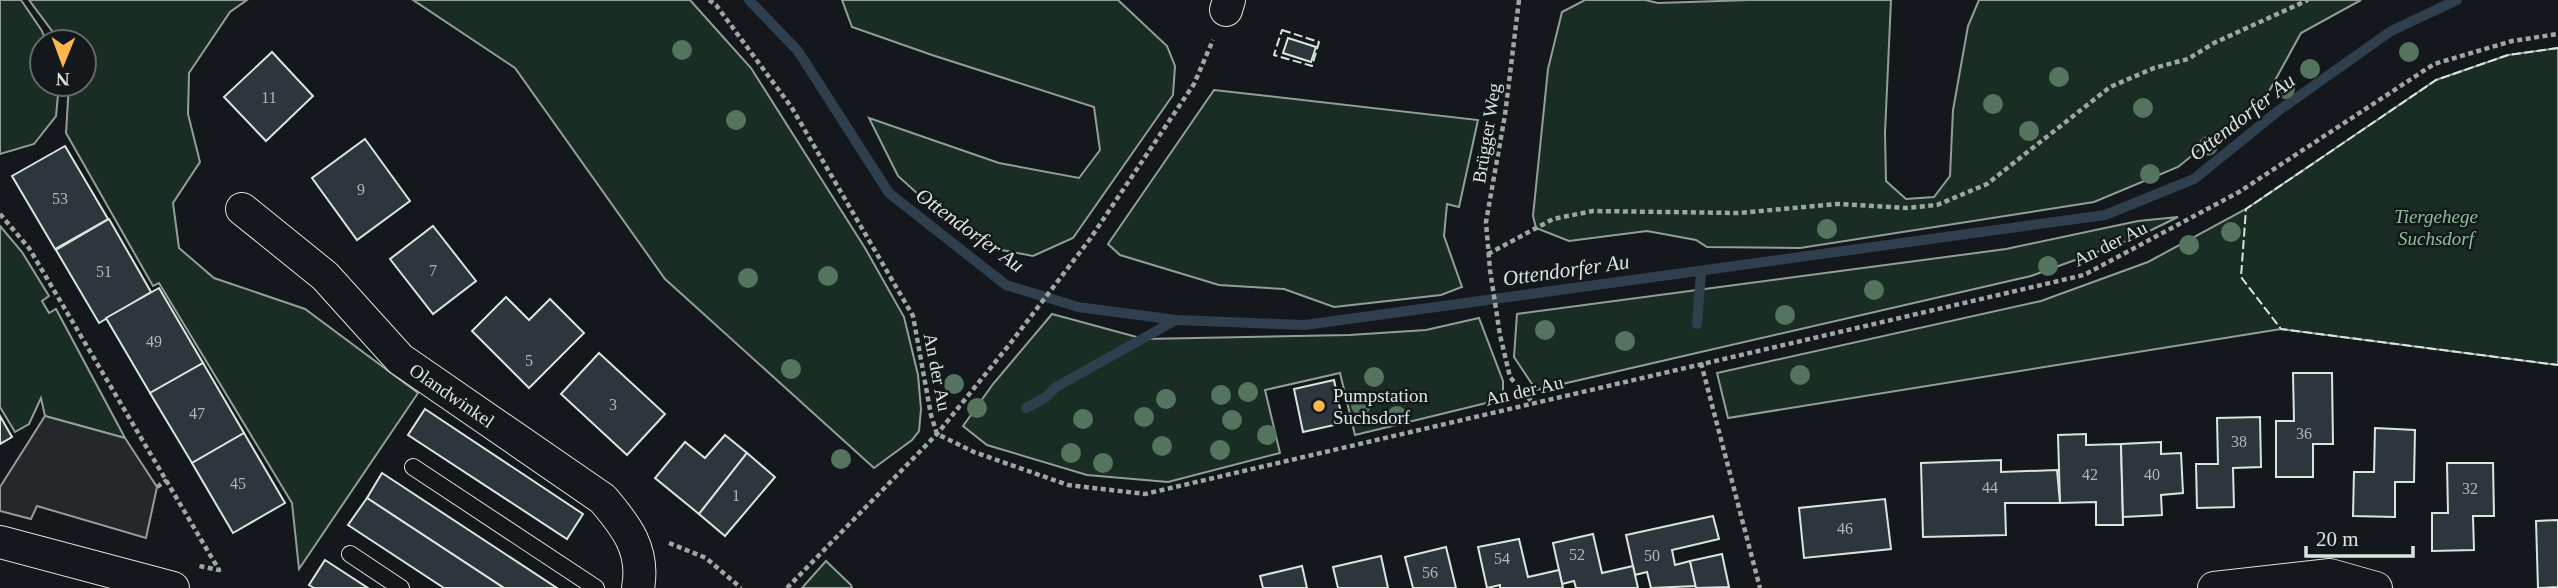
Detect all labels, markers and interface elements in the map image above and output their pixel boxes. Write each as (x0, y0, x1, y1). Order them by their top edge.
north arrow (28, 28, 98, 98)
water label: Ottendorfer Au (2184, 68, 2300, 166)
text: N (55, 69, 70, 90)
street label: Brügger Weg (1468, 81, 1505, 185)
house number: 11 (261, 89, 277, 106)
house number: 9 (357, 181, 365, 198)
water label: Ottendorfer Au (911, 183, 1029, 277)
house number: 53 (52, 190, 68, 207)
park label: Tiergehege Suchsdorf (2394, 206, 2478, 249)
street label: An der Au (2070, 216, 2151, 270)
water label: Ottendorfer Au (1501, 249, 1631, 291)
house number: 7 (429, 262, 437, 279)
house number: 51 (96, 263, 112, 280)
street label: An der Au (920, 331, 955, 413)
house number: 49 (146, 333, 162, 350)
house number: 5 (525, 352, 533, 369)
street label: Olandwinkel (406, 359, 498, 432)
street label: An der Au (1483, 371, 1566, 410)
place label: Pumpstation Suchsdorf (1333, 385, 1429, 428)
house number: 3 (609, 396, 617, 413)
marker: Pumpstation Suchsdorf (1311, 398, 1327, 414)
house number: 47 (189, 405, 205, 422)
house number: 36 (2296, 425, 2312, 442)
house number: 38 (2231, 433, 2247, 450)
house number: 42 (2082, 466, 2098, 483)
house number: 40 (2144, 466, 2160, 483)
house number: 45 (230, 475, 246, 492)
house number: 44 (1982, 479, 1998, 496)
house number: 32 (2462, 480, 2478, 497)
house number: 1 (732, 487, 740, 504)
scale bar (2306, 514, 2413, 558)
house number: 46 (1837, 520, 1853, 537)
text: 20 m (2316, 527, 2359, 551)
house number: 52 (1569, 546, 1585, 563)
house number: 50 (1644, 547, 1660, 564)
house number: 54 (1494, 550, 1510, 567)
house number: 56 (1422, 564, 1438, 581)

